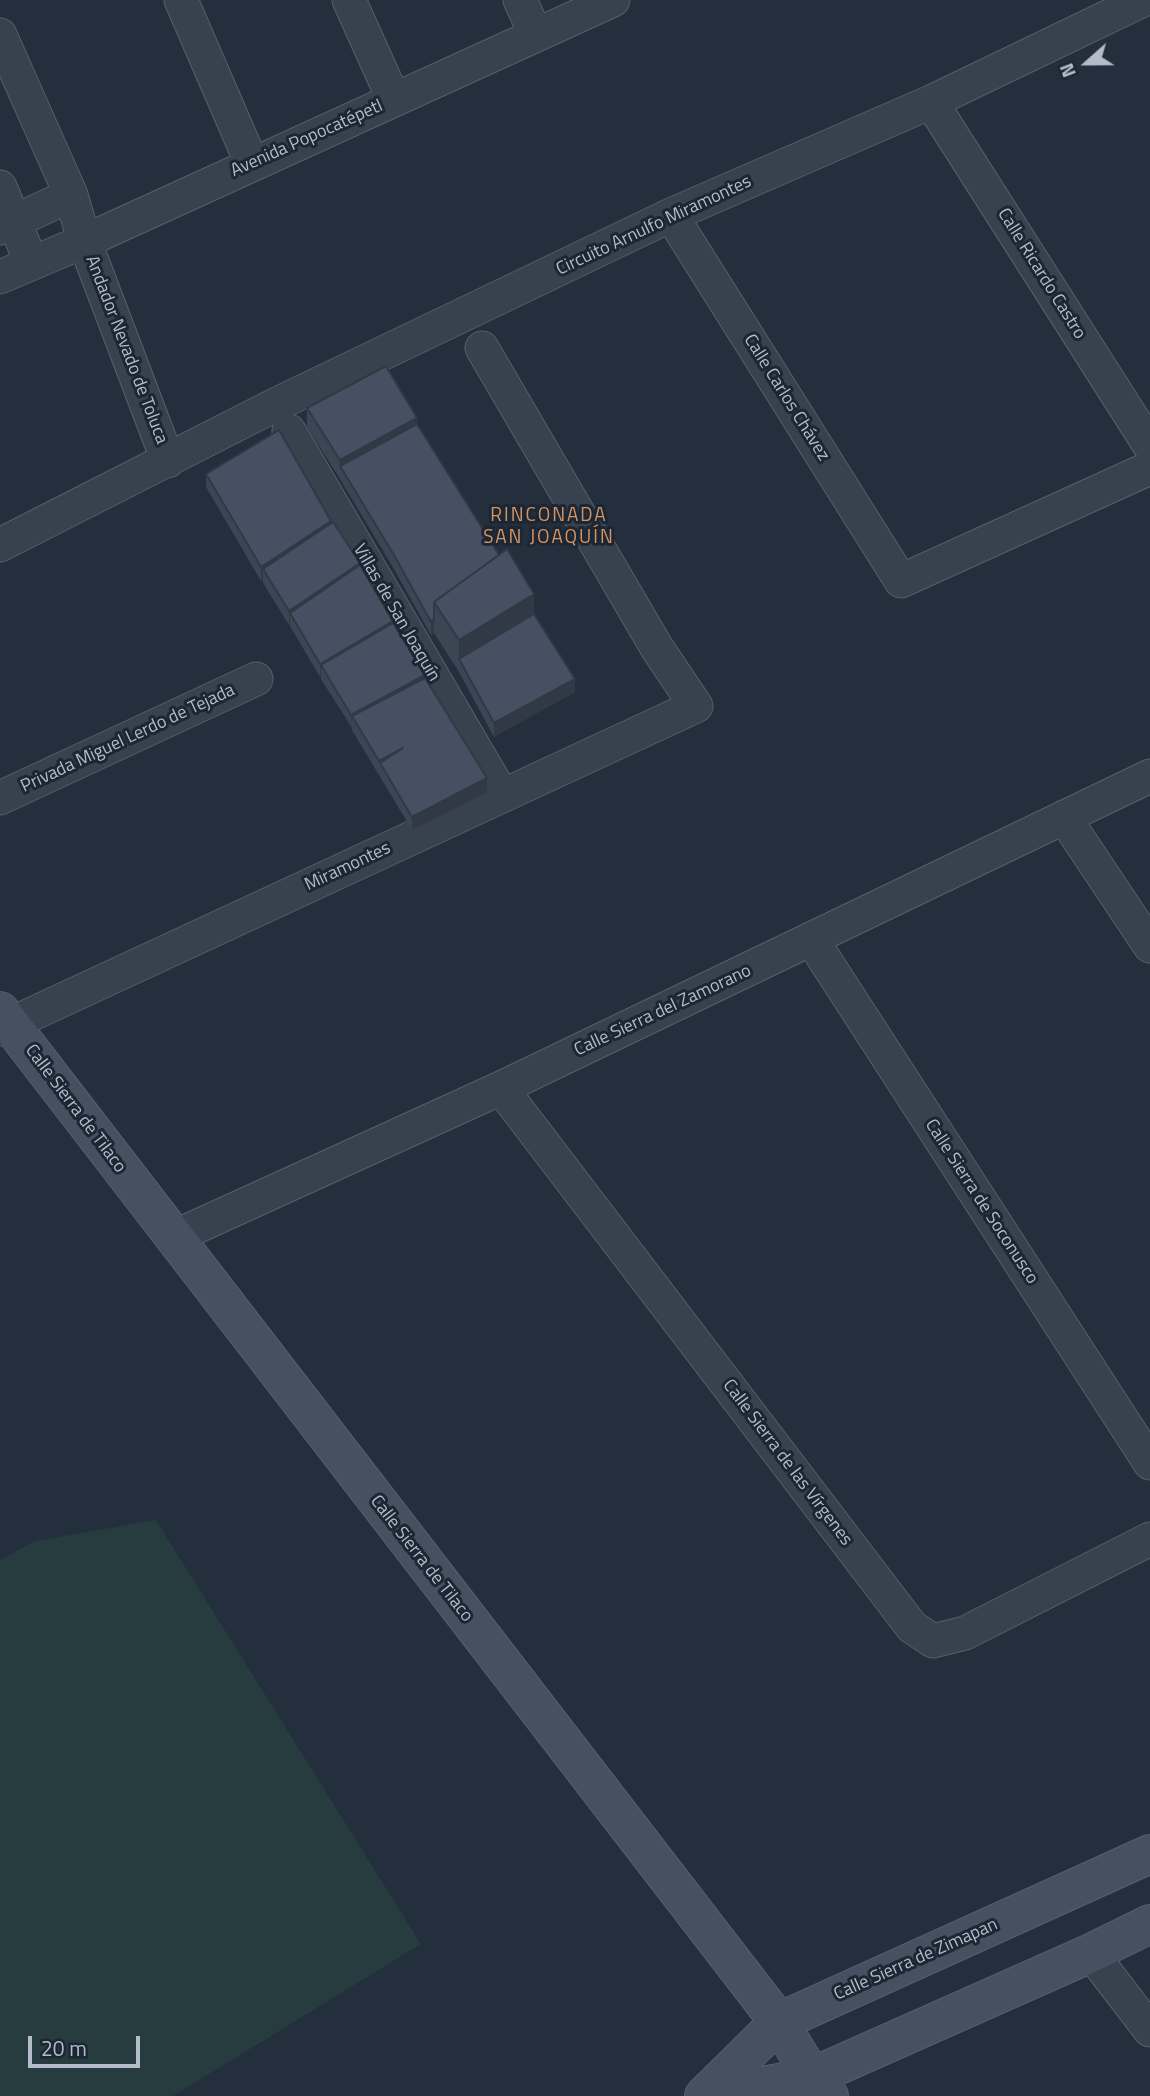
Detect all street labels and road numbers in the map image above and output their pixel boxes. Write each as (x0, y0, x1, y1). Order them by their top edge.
street label: Avenida Popocatépetl (227, 96, 387, 182)
street label: Circuito Arnulfo Miramontes (553, 171, 755, 281)
street label: Calle Ricardo Castro (992, 205, 1090, 343)
street label: Andador Nevado de Toluca (80, 253, 172, 447)
street label: Calle Carlos Chávez (738, 331, 834, 465)
street label: Villas de San Joaquín (348, 540, 444, 686)
street label: Privada Miguel Lerdo de Tejada (18, 680, 238, 798)
street label: Miramontes (302, 838, 394, 896)
street label: Calle Sierra del Zamorano (571, 960, 755, 1062)
street label: Calle Sierra de Tilaco (20, 1041, 130, 1177)
street label: Calle Sierra de Soconusco (920, 1115, 1042, 1289)
street label: Calle Sierra de las Vírgenes (717, 1376, 857, 1550)
street label: Calle Sierra de Tilaco (365, 1491, 477, 1627)
street label: Calle Sierra de Zimapan (831, 1914, 1001, 2006)

